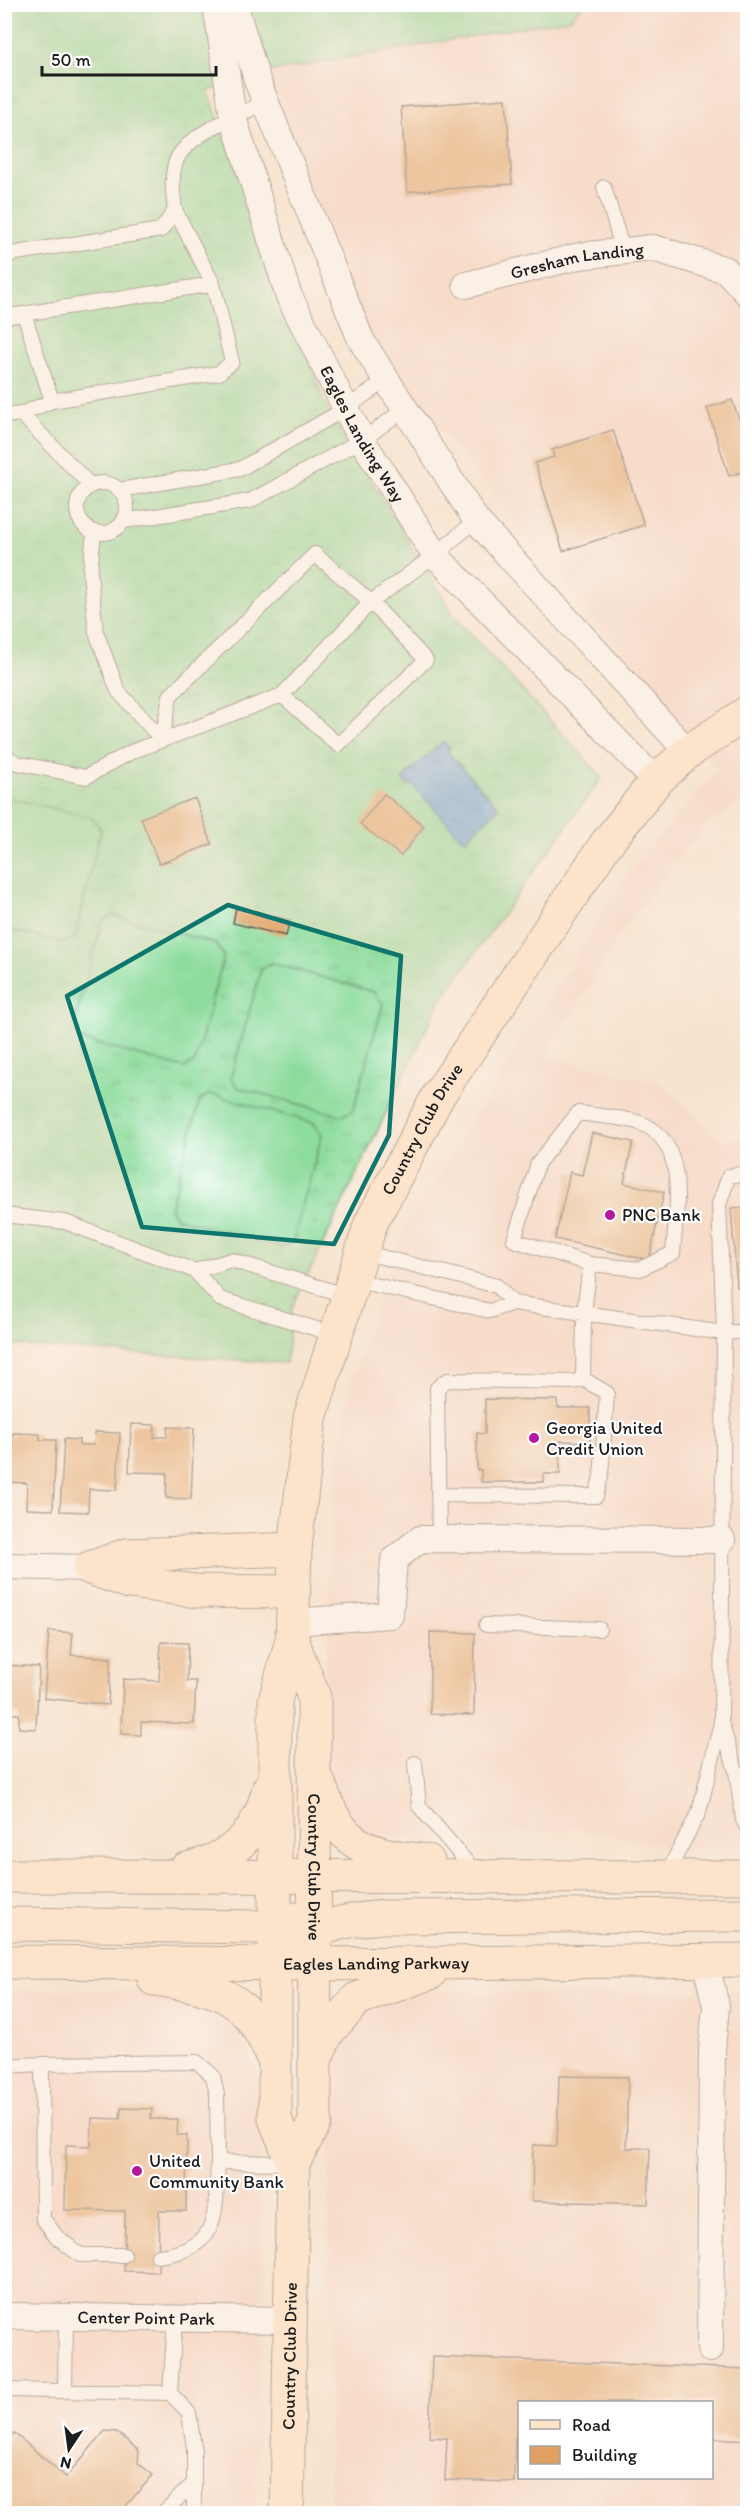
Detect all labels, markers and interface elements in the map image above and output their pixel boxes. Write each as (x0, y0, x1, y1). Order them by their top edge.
scale bar (42, 39, 216, 77)
text: 50 m (51, 49, 91, 71)
street label: Gresham Landing (508, 238, 646, 284)
street label: Eagles Landing Way (315, 362, 410, 507)
street label: Country Club Drive (377, 1059, 468, 1199)
place label: PNC Bank (622, 1204, 700, 1226)
marker: PNC Bank (603, 1208, 617, 1222)
place label: Georgia United Credit Union (546, 1417, 663, 1460)
marker: Georgia United Credit Union (527, 1431, 541, 1445)
street label: Country Club Drive (303, 1793, 326, 1941)
street label: Eagles Landing Parkway (283, 1952, 470, 1975)
place label: United Community Bank (149, 2150, 284, 2193)
marker: United Community Bank (130, 2164, 144, 2178)
street label: Country Club Drive (277, 2282, 302, 2430)
street label: Center Point Park (77, 2306, 216, 2330)
legend (518, 2401, 713, 2479)
text: Road (572, 2414, 611, 2436)
north arrow (39, 2419, 99, 2479)
text: Building (572, 2444, 638, 2466)
text: N (58, 2453, 73, 2474)

